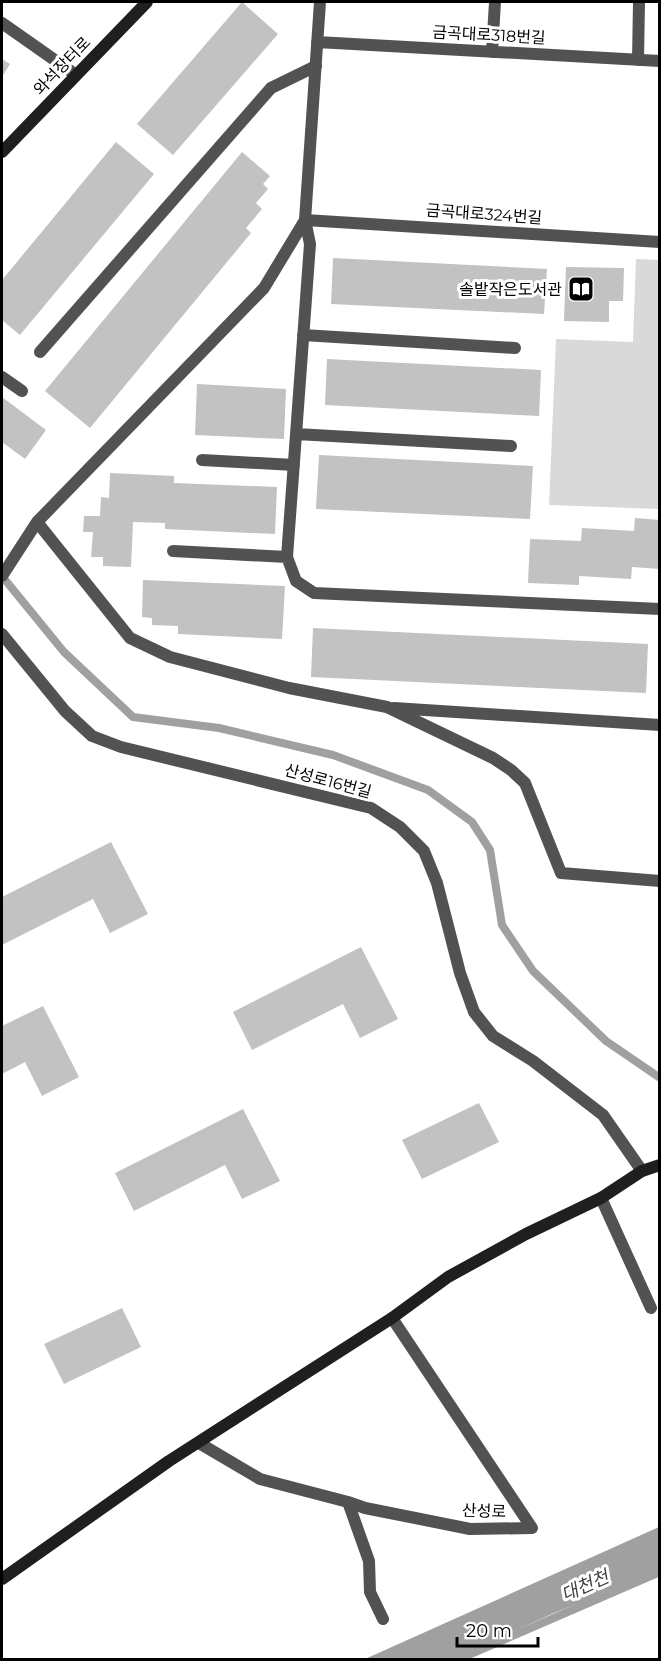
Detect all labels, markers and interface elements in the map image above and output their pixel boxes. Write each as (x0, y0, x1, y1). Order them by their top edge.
street label: 금곡대로318번길 (432, 23, 546, 47)
street label: 와석장터로 (30, 33, 95, 99)
street label: 금곡대로324번길 (425, 200, 543, 228)
library icon: 솔밭작은도서관 (566, 274, 596, 304)
place label: 솔밭작은도서관 (459, 280, 562, 299)
street label: 산성로16번길 (282, 760, 374, 802)
street label: 산성로 (462, 1501, 507, 1521)
water label: 대천천 (558, 1565, 614, 1606)
scale bar (457, 1610, 538, 1648)
text: 20 m (466, 1620, 512, 1642)

